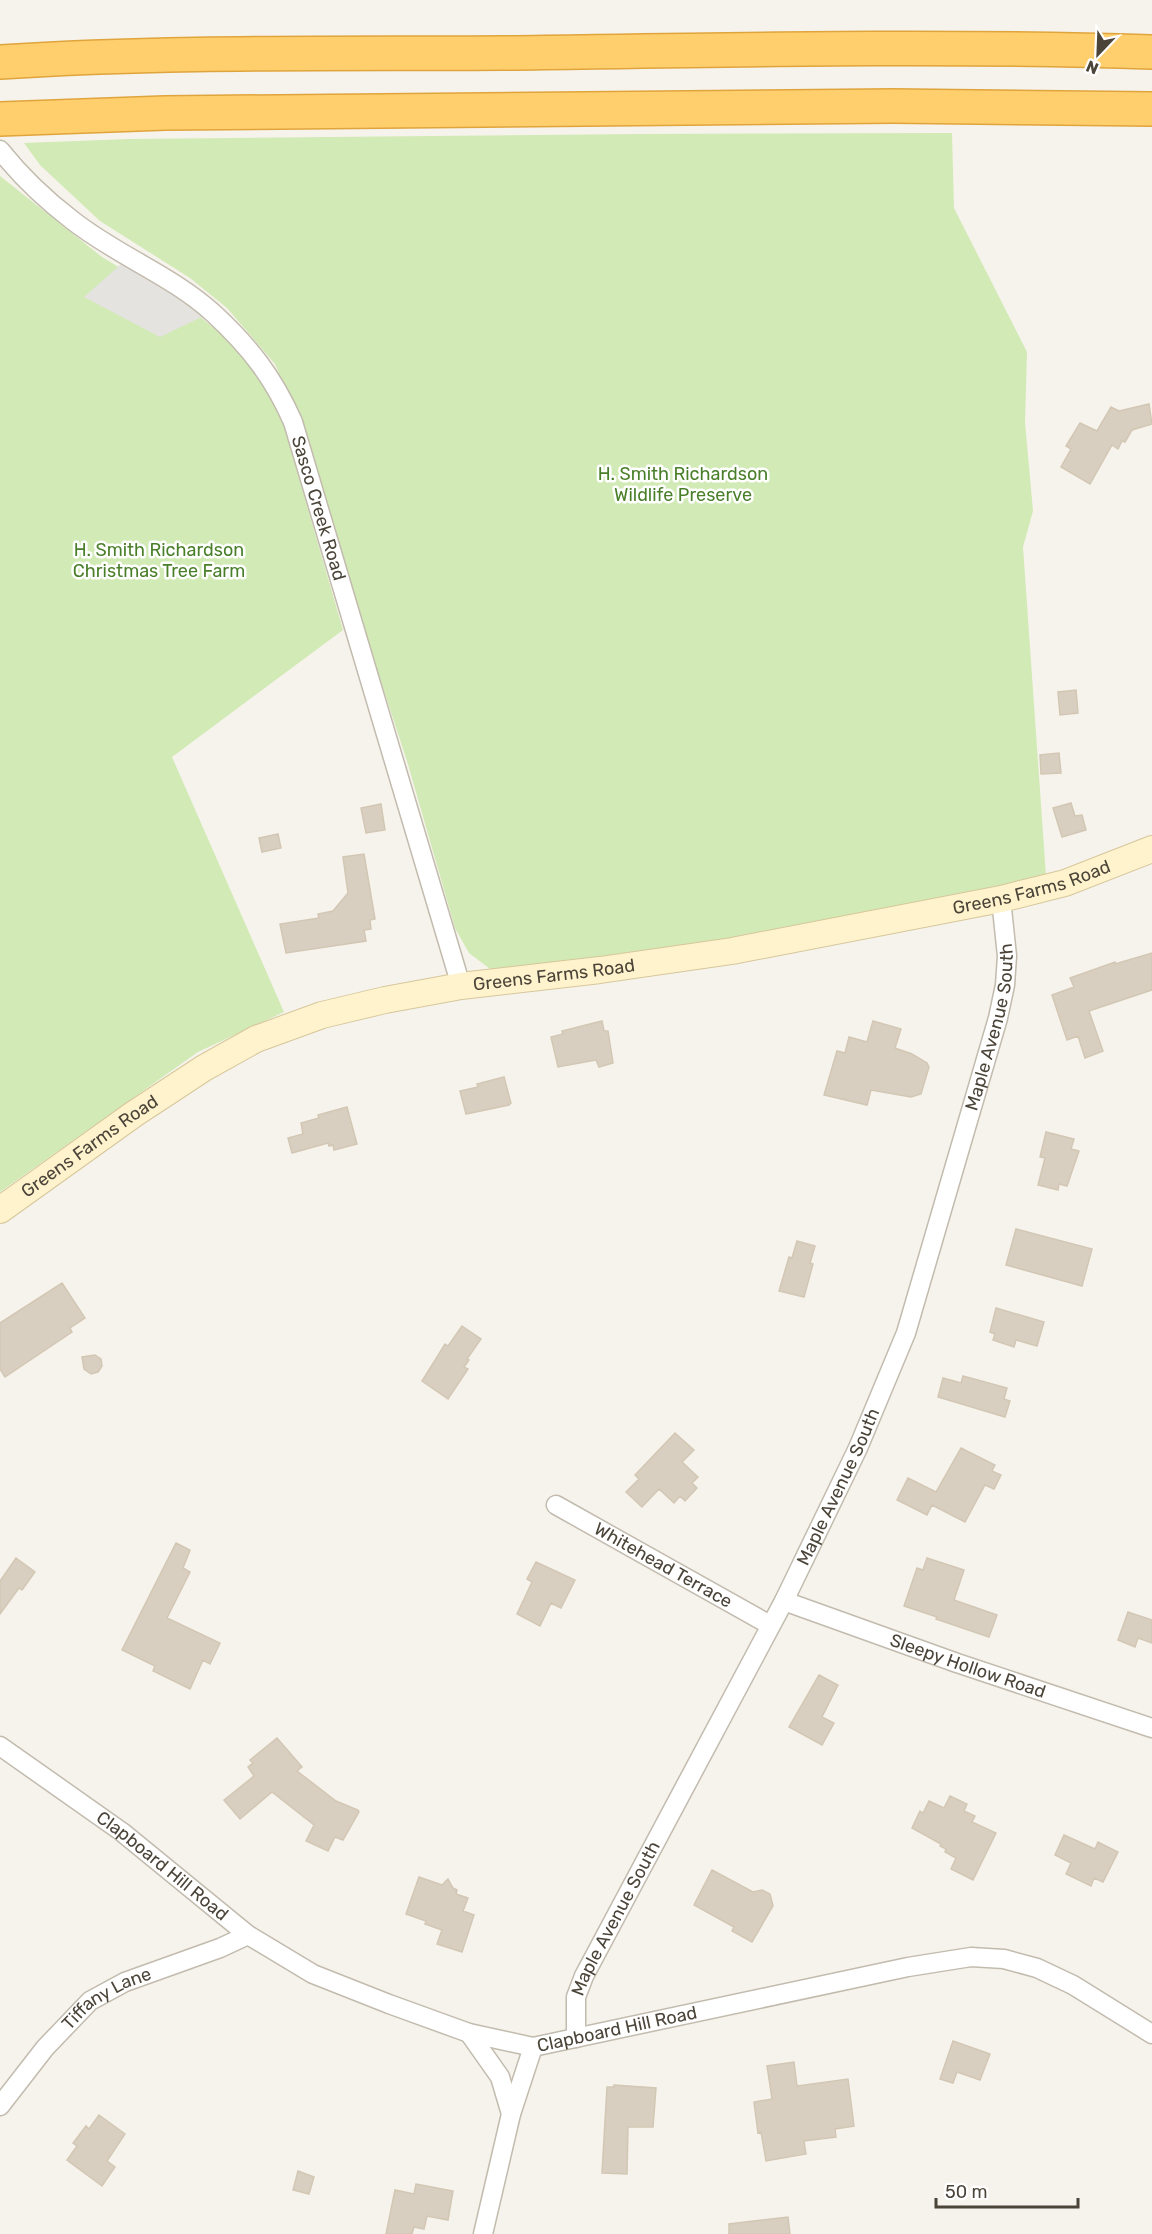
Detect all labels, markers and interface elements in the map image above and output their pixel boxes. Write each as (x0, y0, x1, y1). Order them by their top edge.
north arrow (1068, 24, 1128, 84)
text: N (1083, 56, 1101, 78)
street label: Sasco Creek Road (287, 433, 351, 583)
park label: H. Smith Richardson Wildlife Preserve (598, 463, 768, 506)
park label: H. Smith Richardson Christmas Tree Farm (73, 539, 245, 582)
street label: Greens Farms Road (951, 855, 1113, 919)
street label: Maple Avenue South (961, 942, 1018, 1113)
street label: Greens Farms Road (472, 954, 636, 996)
street label: Greens Farms Road (17, 1090, 162, 1202)
street label: Maple Avenue South (792, 1405, 884, 1569)
street label: Whitehead Terrace (590, 1518, 736, 1613)
street label: Sleepy Hollow Road (887, 1629, 1049, 1703)
street label: Clapboard Hill Road (92, 1806, 233, 1925)
street label: Maple Avenue South (567, 1837, 665, 1999)
street label: Tiffany Lane (57, 1963, 154, 2034)
street label: Clapboard Hill Road (535, 2001, 699, 2057)
scale bar (936, 2171, 1078, 2209)
text: 50 m (945, 2181, 988, 2203)

